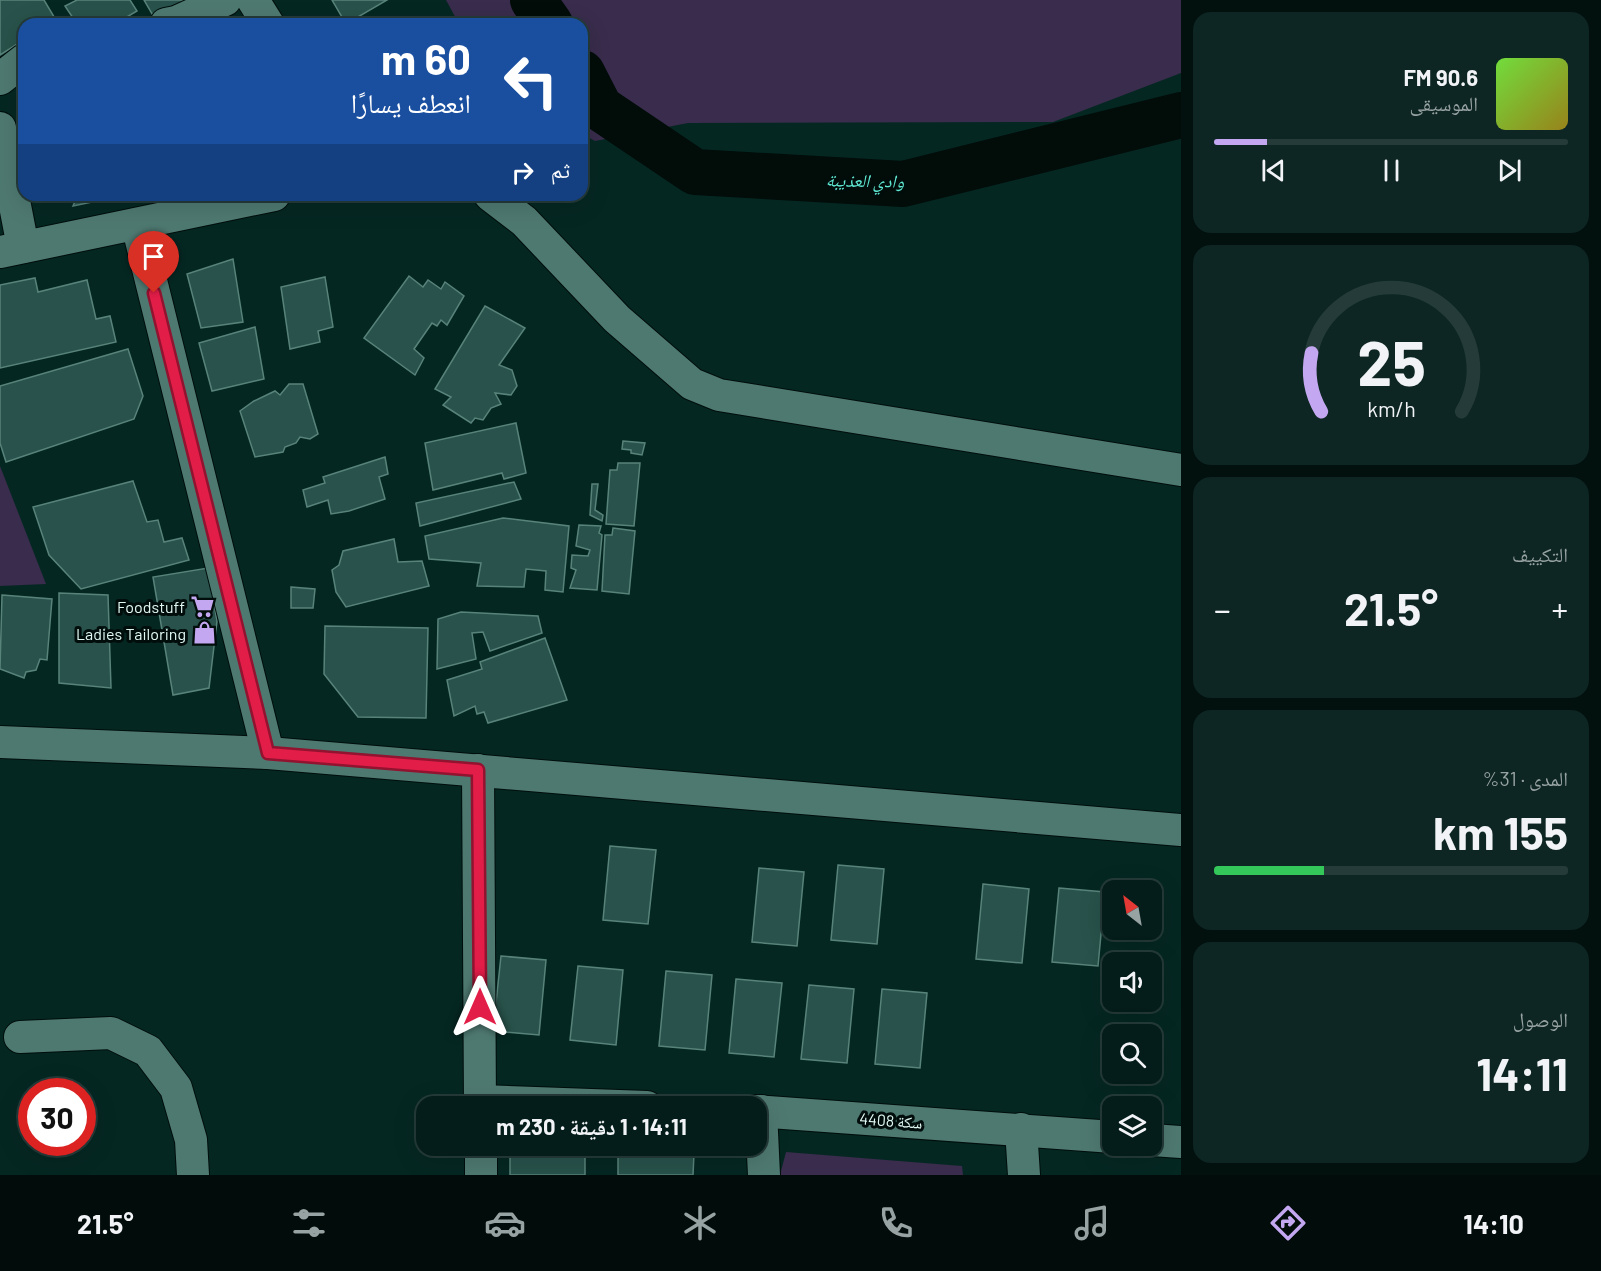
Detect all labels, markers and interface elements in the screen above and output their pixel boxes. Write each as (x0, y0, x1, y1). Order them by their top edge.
text: 60 m (381, 33, 471, 83)
icon: left (492, 42, 570, 120)
text: 90.6 FM (1404, 64, 1478, 90)
text: انعطف يسارًا (351, 86, 471, 118)
text: الموسيقى (1410, 91, 1478, 115)
icon: previous (1257, 154, 1290, 187)
icon: pause (1375, 154, 1408, 187)
icon: next (1493, 154, 1526, 187)
icon: right (506, 156, 539, 189)
text: ثم (551, 156, 570, 182)
water label: وادي العذيبة (826, 168, 905, 196)
pin (128, 231, 179, 293)
icon: arrive (137, 240, 170, 273)
text: 25 (1357, 324, 1425, 398)
text: km/h (1367, 396, 1415, 421)
text: التكييف (1512, 542, 1568, 566)
text: 21.5° (1344, 581, 1438, 635)
text: − (1214, 589, 1231, 629)
text: + (1552, 589, 1568, 629)
supermarket icon: Foodstuff (190, 593, 216, 619)
place label: Foodstuff (117, 597, 185, 616)
shop icon: Ladies Tailoring (191, 620, 217, 646)
place label: Ladies Tailoring (76, 624, 186, 643)
text: المدى · 31% (1483, 766, 1568, 790)
text: 155 km (1433, 805, 1568, 859)
north arrow (1102, 880, 1162, 940)
map controls (1102, 880, 1162, 1156)
button: sound (1102, 952, 1162, 1012)
position arrow (448, 975, 512, 1039)
text: الوصول (1513, 1007, 1568, 1031)
button: search (1102, 1024, 1162, 1084)
text: 14:11 (1476, 1046, 1568, 1100)
speed limit sign: 30 (18, 1078, 96, 1156)
button: layers (1102, 1096, 1162, 1156)
street label: سكة 4408 (859, 1108, 923, 1132)
text: 14:11 · 1 دقيقة · 230 m (496, 1113, 687, 1139)
icon: filters (288, 1202, 330, 1244)
icon: car (484, 1202, 526, 1244)
icon: climate (679, 1202, 721, 1244)
icon: phone (875, 1202, 917, 1244)
icon: music (1071, 1202, 1113, 1244)
icon: directions (1267, 1202, 1309, 1244)
text: 21.5° (77, 1207, 134, 1239)
text: 14:10 (1463, 1207, 1524, 1239)

